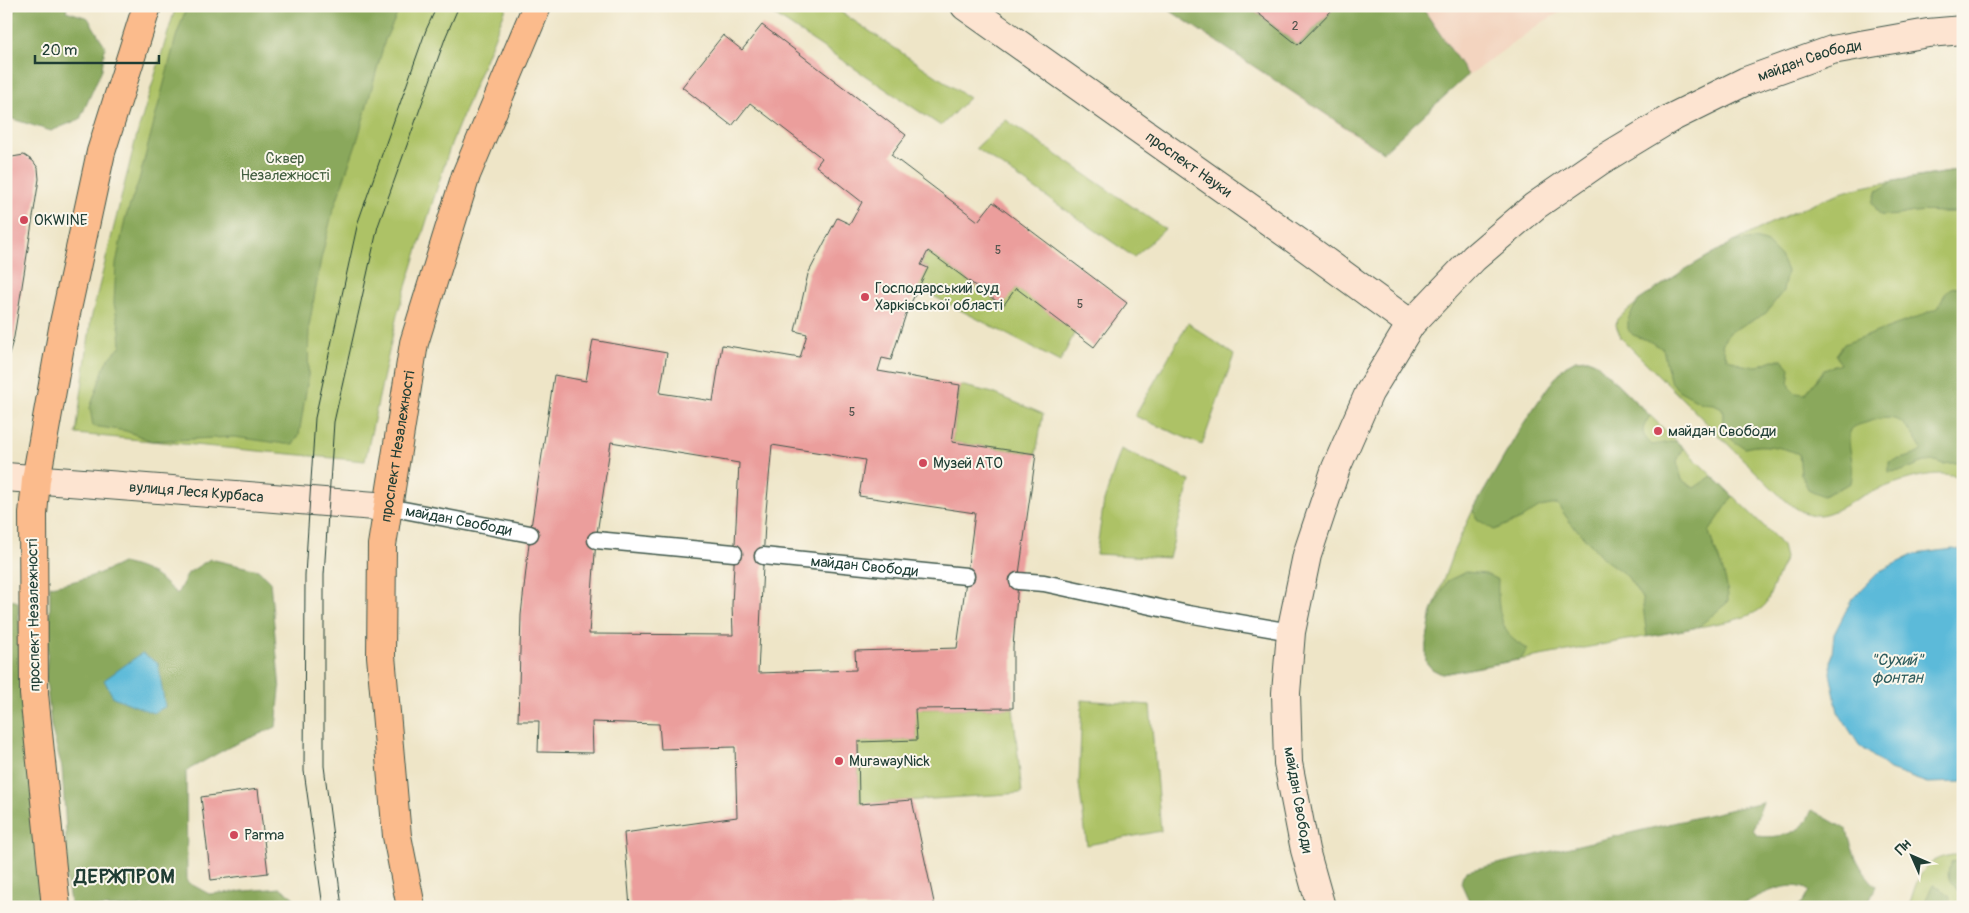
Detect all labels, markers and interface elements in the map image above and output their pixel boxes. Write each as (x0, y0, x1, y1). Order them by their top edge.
house number: 2 (1292, 19, 1299, 34)
scale bar (35, 32, 159, 64)
street label: майдан Свободи (1755, 35, 1863, 86)
text: 20 m (42, 41, 77, 60)
street label: проспект Науки (1142, 127, 1236, 202)
park label: Сквер Незалежності (240, 149, 330, 185)
place label: OKWINE (34, 211, 88, 230)
marker: OKWINE (18, 214, 30, 226)
house number: 5 (995, 243, 1001, 258)
place label: Господарський суд Харківської області (875, 279, 1003, 315)
marker: Господарський суд Харківської області (859, 291, 871, 303)
house number: 5 (1077, 297, 1083, 312)
street label: проспект Незалежності (376, 369, 419, 523)
house number: 5 (849, 405, 855, 420)
place label: майдан Свободи (1668, 422, 1776, 441)
marker: майдан Свободи (1652, 425, 1664, 437)
place label: Музей АТО (933, 454, 1003, 473)
marker: Музей АТО (917, 457, 929, 469)
street label: вулиця Леся Курбаса (128, 477, 264, 507)
street label: майдан Свободи (404, 501, 514, 540)
street label: проспект Незалежності (23, 538, 45, 692)
street label: майдан Свободи (810, 551, 919, 581)
water label: "Сухий" фонтан (1871, 650, 1925, 688)
street label: майдан Свободи (1279, 745, 1317, 855)
place label: MurawayNick (849, 752, 931, 771)
marker: MurawayNick (833, 755, 845, 767)
place label: Parma (244, 826, 284, 845)
marker: Parma (228, 829, 240, 841)
north arrow (1886, 830, 1936, 880)
text: Пн (1892, 836, 1915, 859)
district label: ДЕРЖПРОМ (73, 864, 176, 889)

